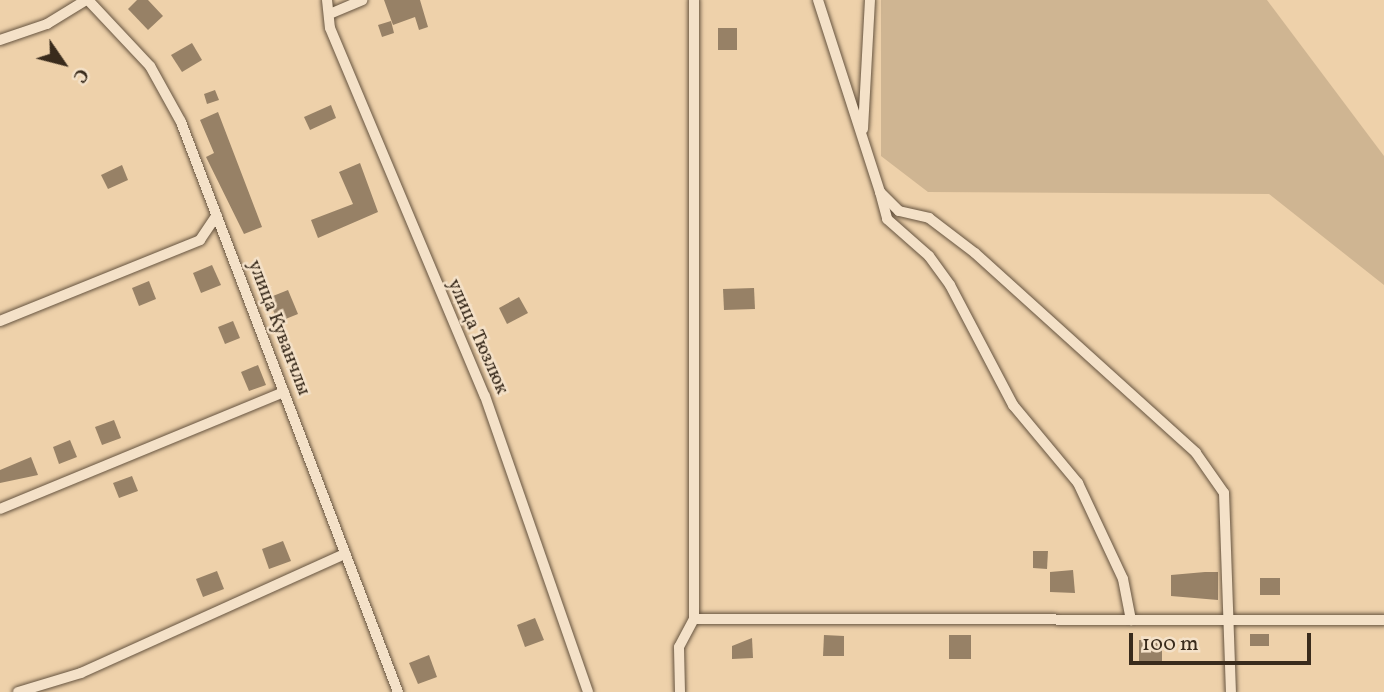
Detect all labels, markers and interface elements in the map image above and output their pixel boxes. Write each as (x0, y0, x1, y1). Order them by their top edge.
north arrow (28, 28, 98, 98)
text: С (66, 63, 94, 88)
street label: улица Куванчлы (242, 257, 314, 399)
street label: улица Тюзлюк (441, 275, 513, 399)
scale bar (1132, 618, 1314, 662)
text: 100 m (1142, 630, 1199, 659)

